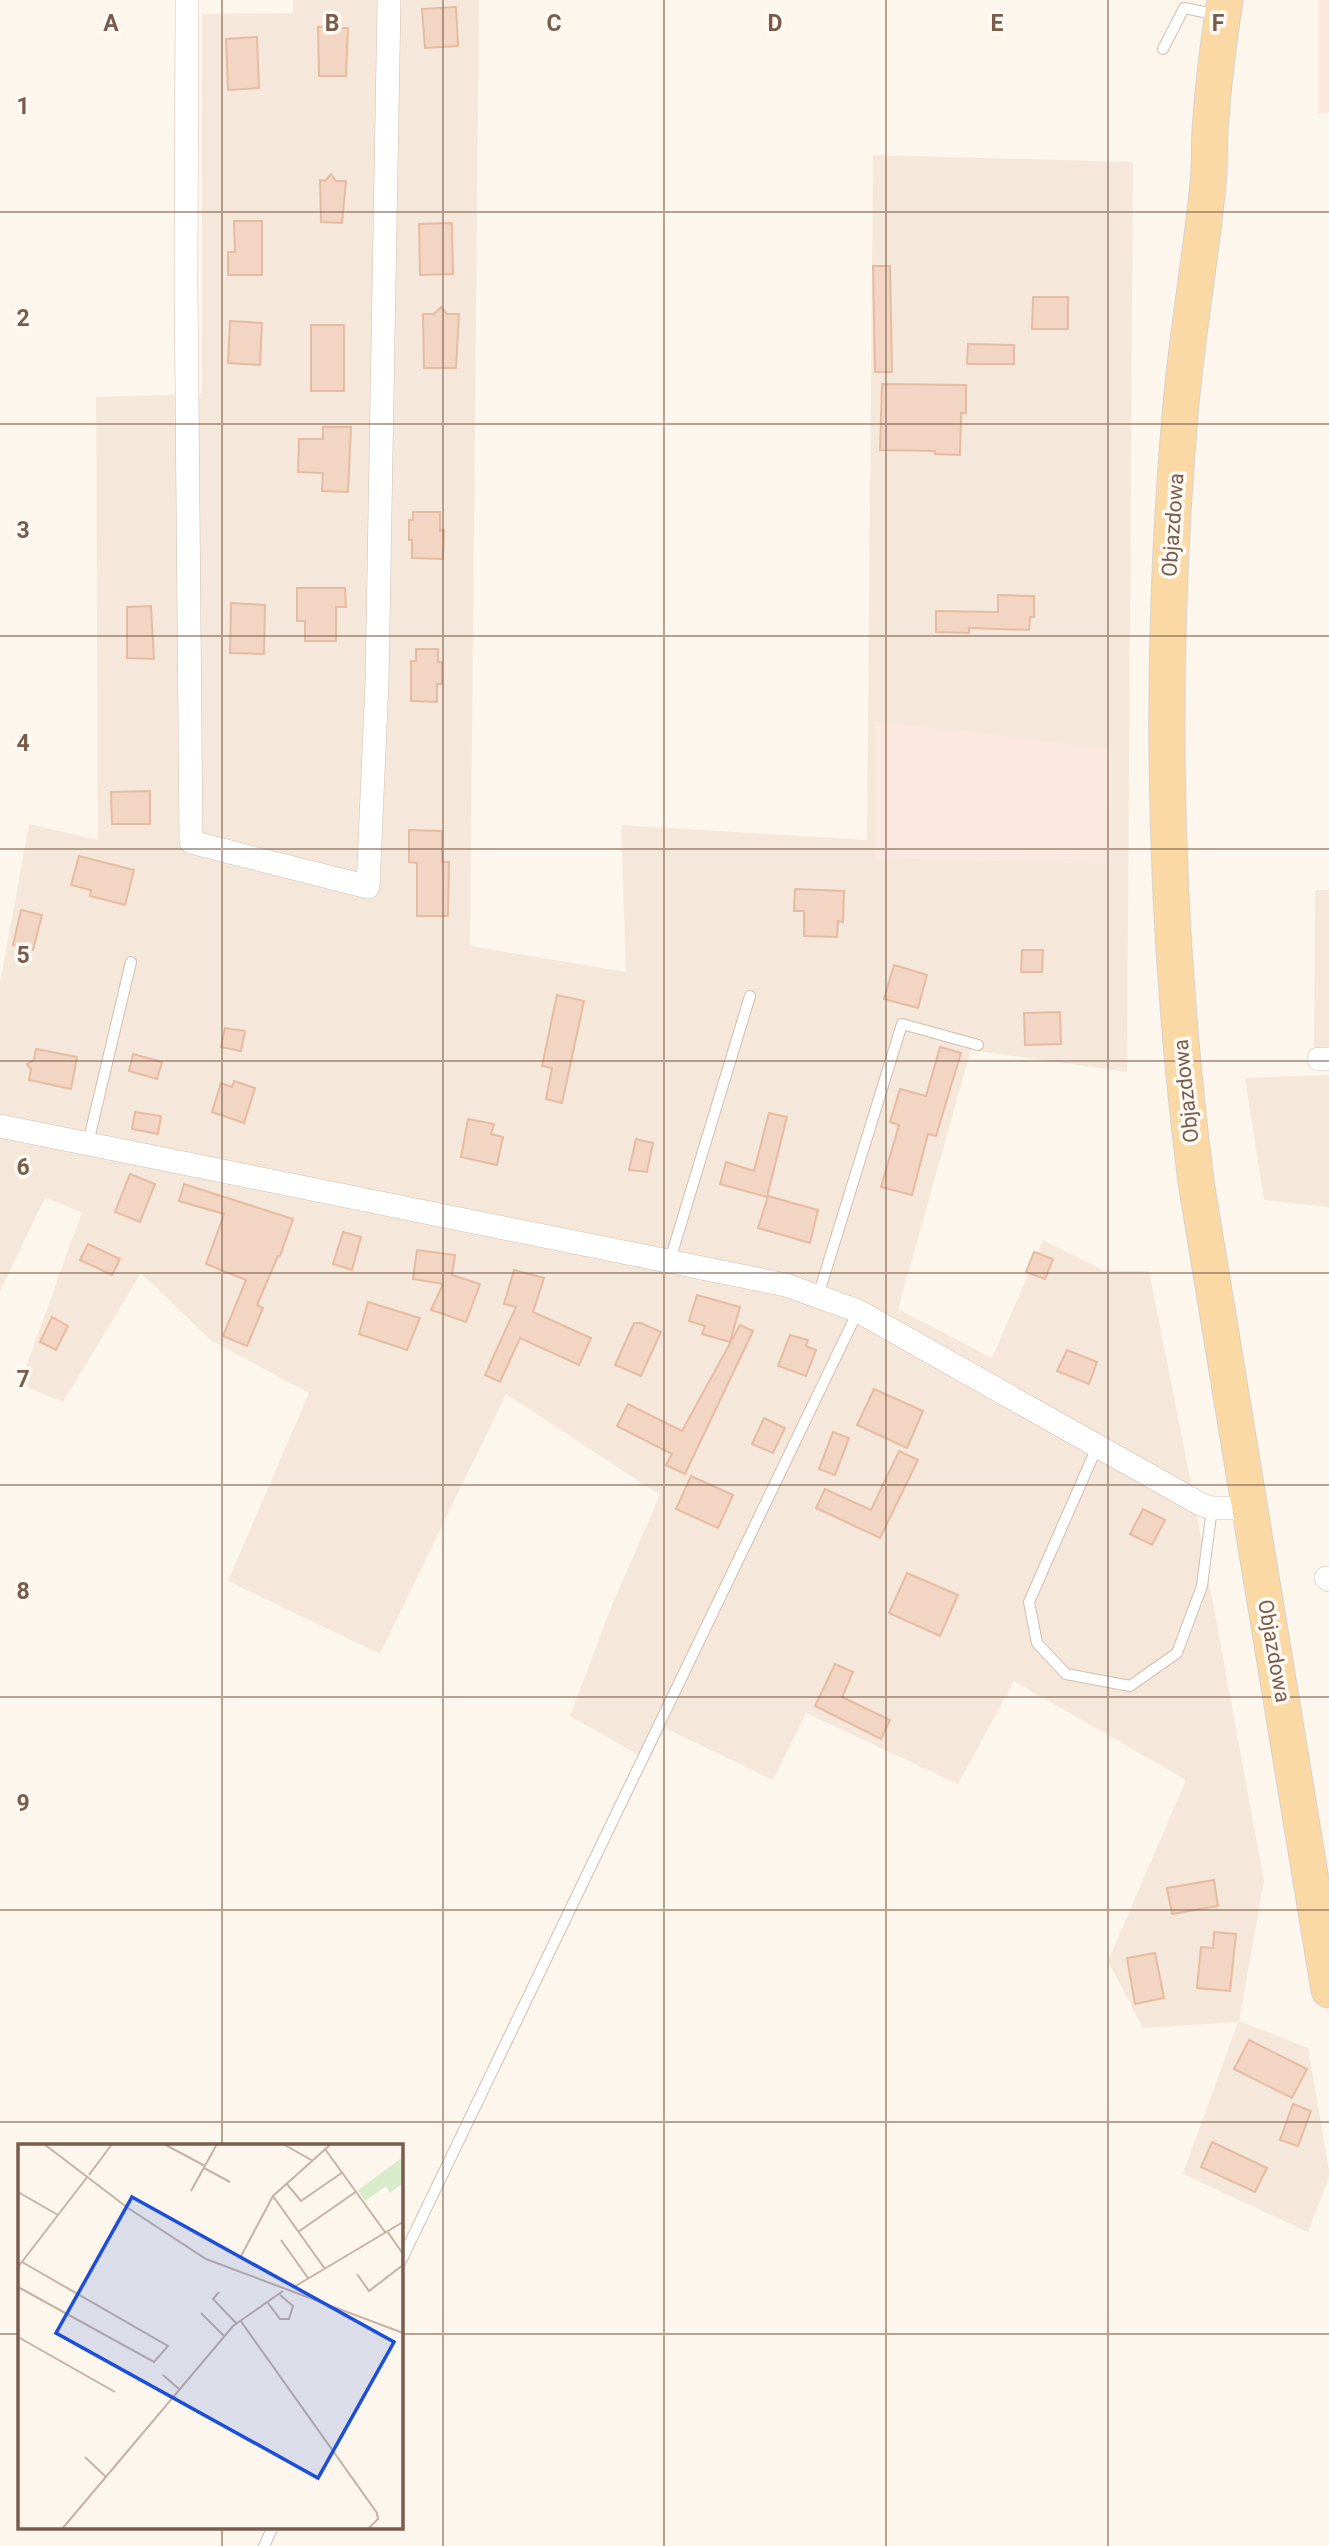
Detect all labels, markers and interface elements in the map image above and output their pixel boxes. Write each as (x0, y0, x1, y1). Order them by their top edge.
text: A (103, 10, 119, 37)
text: B (325, 10, 339, 37)
text: C (546, 10, 562, 37)
text: D (768, 10, 782, 37)
text: E (991, 10, 1004, 37)
text: F (1212, 10, 1225, 37)
text: 1 (16, 93, 30, 120)
text: 2 (16, 305, 30, 332)
street label: Objazdowa (1157, 472, 1189, 578)
text: 3 (16, 517, 30, 544)
text: 4 (16, 730, 30, 757)
text: 5 (16, 942, 30, 969)
street label: Objazdowa (1169, 1038, 1203, 1144)
text: 6 (16, 1154, 30, 1181)
text: 7 (16, 1366, 30, 1393)
text: 8 (16, 1578, 30, 1605)
street label: Objazdowa (1253, 1598, 1295, 1704)
text: 9 (16, 1790, 30, 1817)
inset map (18, 2144, 402, 2528)

